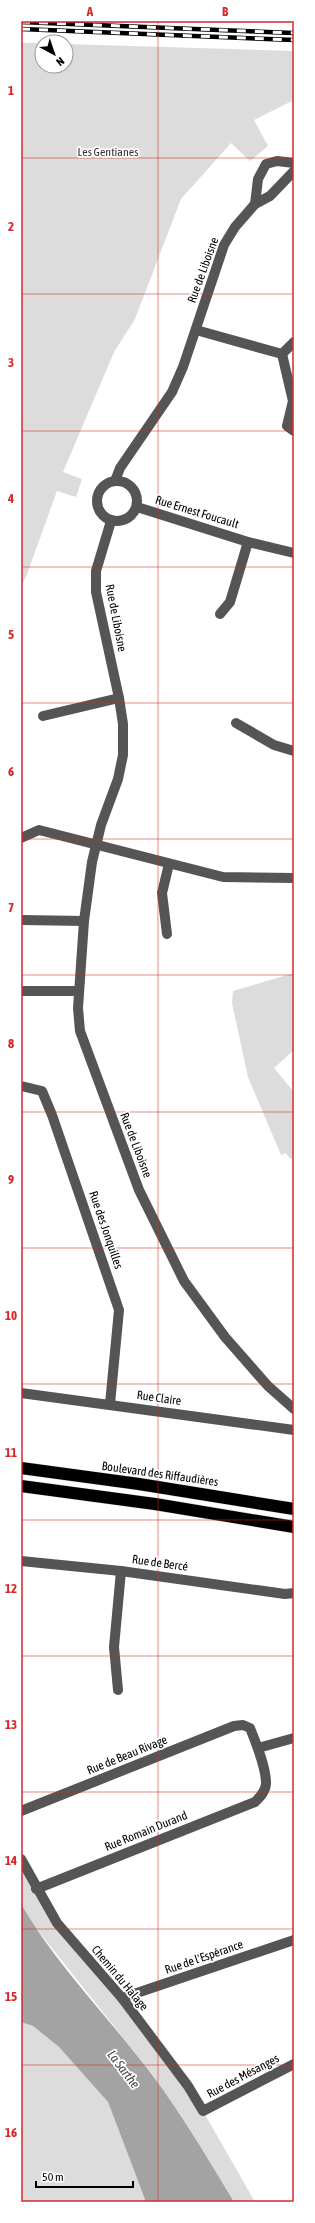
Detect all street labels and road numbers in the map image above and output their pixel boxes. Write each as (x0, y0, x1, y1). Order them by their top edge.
street label: Rue de Liboisne (185, 235, 221, 305)
street label: Rue Ernest Foucault (154, 493, 241, 532)
street label: Rue de Liboisne (103, 583, 129, 653)
street label: Rue de Liboisne (117, 1110, 155, 1180)
street label: Rue des Jonquilles (86, 1189, 126, 1271)
street label: Rue Claire (136, 1388, 182, 1408)
street label: Boulevard des Riffaudières (101, 1459, 219, 1489)
street label: Rue de Bercé (131, 1552, 189, 1574)
street label: Rue de Beau Rivage (85, 1733, 169, 1777)
street label: Rue Romain Durand (103, 1808, 189, 1854)
street label: Rue de l'Espérance (163, 1937, 245, 1977)
street label: Chemin du Halage (89, 1943, 151, 2013)
street label: Rue des Mésanges (205, 2051, 281, 2101)

